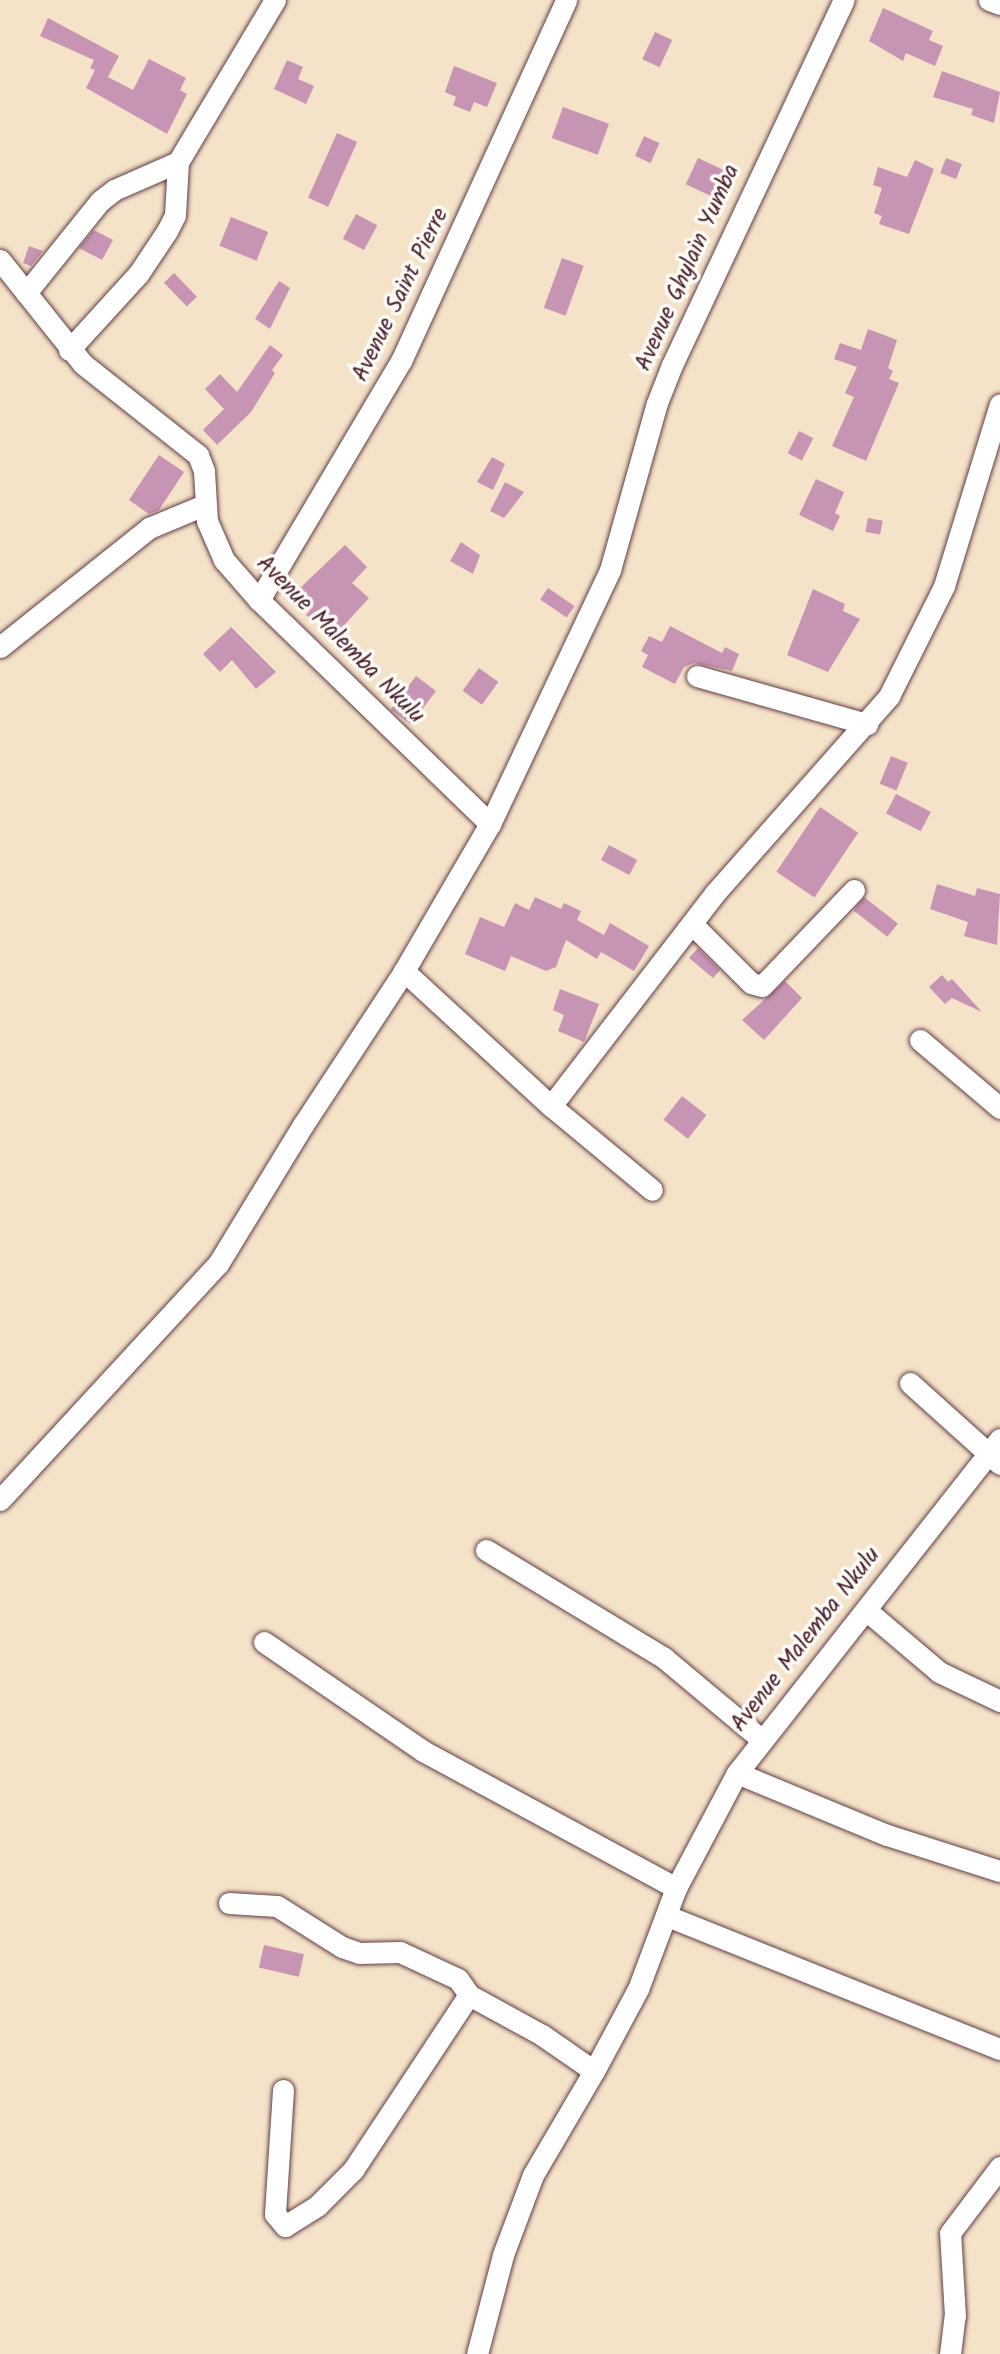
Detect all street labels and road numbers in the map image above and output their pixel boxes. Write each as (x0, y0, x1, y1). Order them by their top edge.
street label: Avenue Ghylain Yumba (630, 161, 746, 375)
street label: Avenue Saint Pierre (347, 204, 455, 386)
street label: Avenue Malemba Nkulu (250, 550, 430, 730)
street label: Avenue Malemba Nkulu (725, 1542, 887, 1738)

